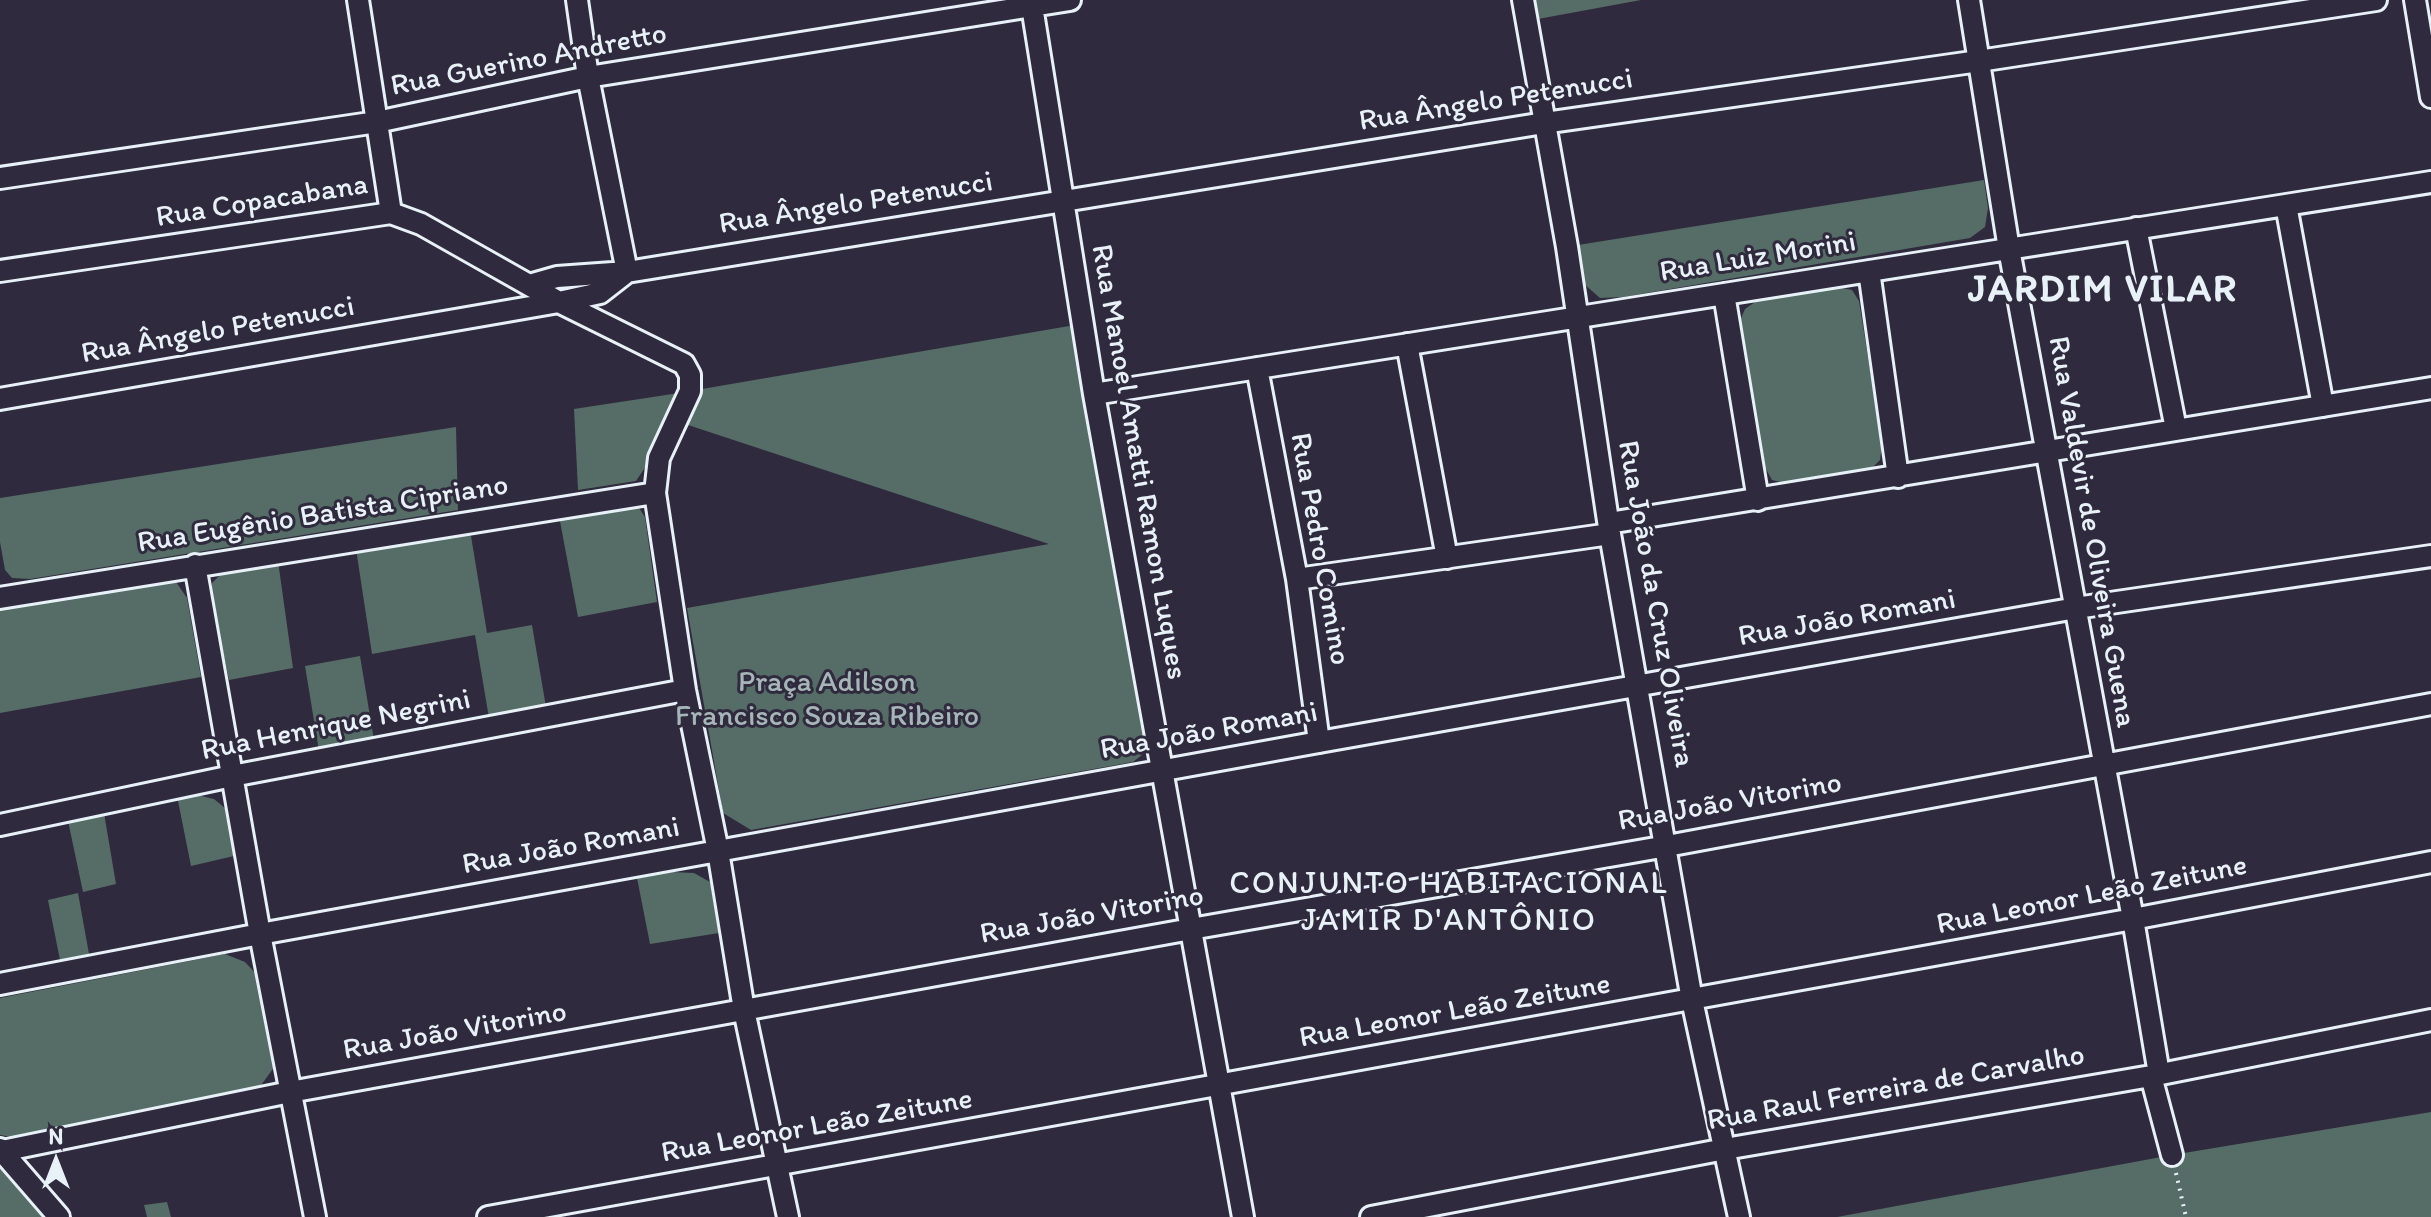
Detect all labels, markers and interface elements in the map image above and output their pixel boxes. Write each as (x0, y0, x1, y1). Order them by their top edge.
street label: Rua Guerino Andretto (388, 17, 670, 105)
street label: Rua Ângelo Petenucci (1356, 62, 1636, 140)
street label: Rua Ângelo Petenucci (716, 165, 996, 243)
street label: Rua Copacabana (154, 168, 370, 236)
street label: Rua Luiz Morini (1657, 225, 1859, 291)
street label: Rua Manoel Amatti Ramon Luques (1082, 242, 1194, 682)
district label: JARDIM VILAR (1970, 268, 2236, 314)
street label: Rua Ângelo Petenucci (78, 289, 358, 373)
street label: Rua Valdevir de Oliveira Guena (2039, 334, 2143, 730)
street label: Rua Pedro Comino (1281, 430, 1357, 668)
street label: Rua João da Cruz Oliveira (1609, 438, 1701, 770)
street label: Rua Eugênio Batista Cipriano (135, 468, 511, 562)
street label: Rua João Romani (1735, 582, 1959, 656)
park label: Praça Adilson Francisco Souza Ribeiro (675, 665, 979, 736)
street label: Rua Henrique Negrini (198, 682, 474, 770)
street label: Rua João Romani (1097, 695, 1321, 769)
street label: Rua João Vitorino (1615, 766, 1845, 840)
street label: Rua João Romani (459, 810, 683, 884)
street label: Rua Leonor Leão Zeitune (1934, 848, 2250, 944)
district label: CONJUNTO HABITACIONAL JAMIR D'ANTÔNIO (1230, 866, 1668, 941)
street label: Rua João Vitorino (977, 879, 1207, 953)
street label: Rua Leonor Leão Zeitune (1297, 967, 1613, 1057)
street label: Rua João Vitorino (340, 995, 570, 1069)
street label: Rua Raul Ferreira de Carvalho (1705, 1038, 2087, 1140)
street label: Rua Leonor Leão Zeitune (659, 1082, 975, 1172)
north arrow (16, 1121, 96, 1201)
text: N (49, 1123, 63, 1150)

